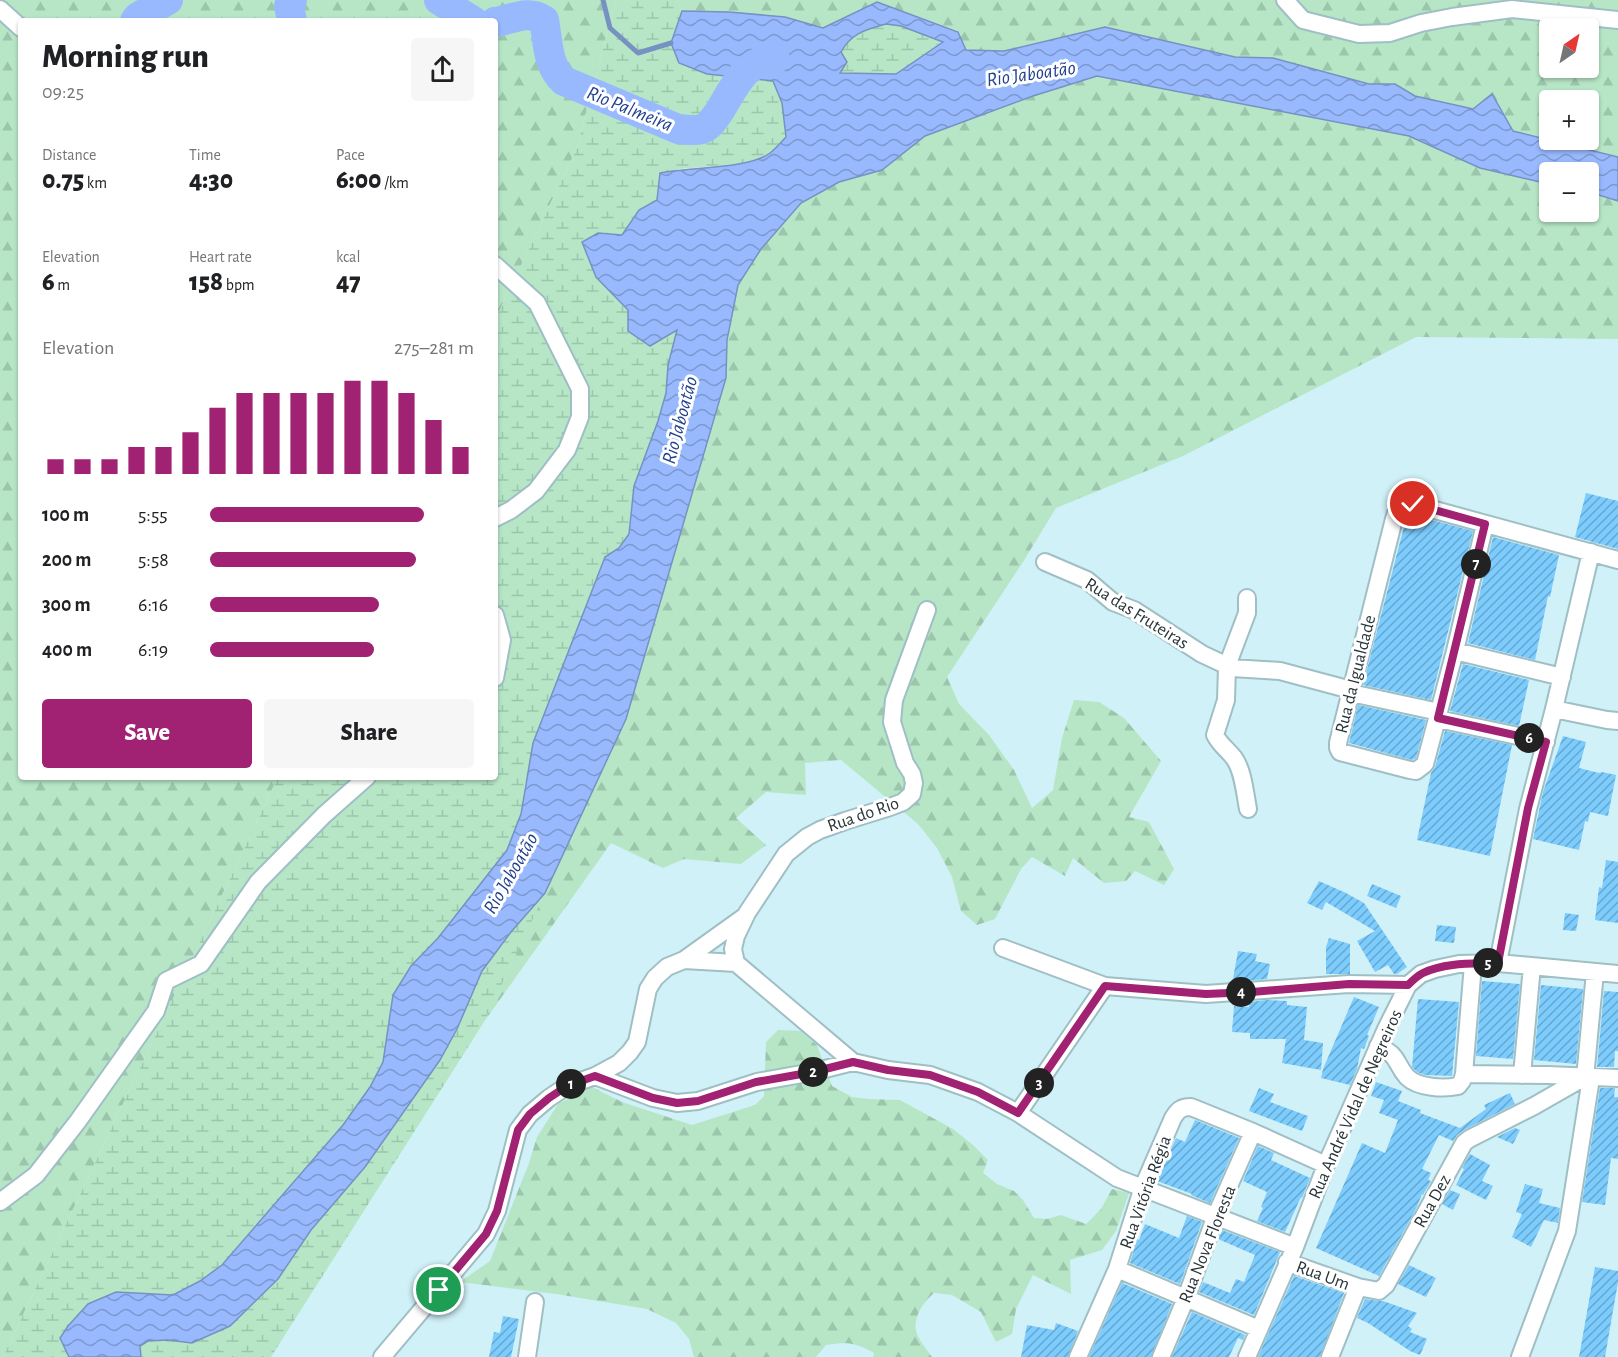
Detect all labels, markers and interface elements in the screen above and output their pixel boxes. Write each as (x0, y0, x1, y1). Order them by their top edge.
north arrow (1539, 18, 1599, 78)
map controls (1539, 18, 1599, 222)
button: share (411, 38, 474, 101)
text: Morning run (42, 41, 209, 74)
water label: Rio Jaboatão (985, 58, 1077, 90)
text: 09:25 (42, 82, 84, 102)
water label: Rio Palmeira (584, 83, 675, 135)
button: + (1539, 90, 1599, 150)
text: Distance (42, 147, 96, 163)
text: Time (189, 147, 221, 163)
text: Pace (336, 147, 365, 163)
button: − (1539, 162, 1599, 222)
text: 0.75 (42, 167, 84, 193)
text: 4:30 (189, 167, 233, 193)
text: 6:00 (336, 167, 382, 193)
text: km (84, 175, 107, 191)
text: /km (382, 175, 409, 191)
text: Elevation (42, 249, 100, 265)
text: Heart rate (189, 249, 252, 265)
text: kcal (336, 249, 360, 265)
text: 6 (42, 269, 55, 295)
text: 158 (189, 269, 223, 295)
text: 47 (336, 269, 361, 295)
text: m (55, 277, 70, 293)
text: bpm (223, 277, 255, 293)
text: Elevation (42, 338, 114, 358)
text: 275–281 m (394, 338, 474, 358)
water label: Rio Jaboatão (659, 374, 701, 466)
pin (1387, 478, 1438, 529)
icon: check (1396, 487, 1429, 520)
text: 100 m (42, 505, 89, 525)
text: 5:55 (138, 505, 168, 525)
pin: 7 (1461, 549, 1491, 579)
text: 200 m (42, 550, 91, 570)
text: 5:58 (138, 550, 169, 570)
text: 7 (1473, 556, 1479, 572)
street label: Rua das Fruteiras (1082, 575, 1191, 653)
text: 300 m (42, 595, 91, 615)
text: 6:16 (138, 595, 168, 615)
street label: Rua da Igualdade (1333, 613, 1379, 735)
text: 400 m (42, 640, 92, 660)
text: 6:19 (138, 640, 168, 660)
button: Save (42, 699, 252, 768)
button: Share (264, 699, 474, 768)
pin: 6 (1514, 723, 1544, 753)
text: 6 (1525, 730, 1533, 746)
street label: Rua do Rio (825, 794, 902, 836)
water label: Rio Jaboatão (480, 830, 542, 917)
pin: 5 (1473, 948, 1503, 978)
text: 5 (1485, 955, 1491, 971)
pin: 4 (1226, 977, 1256, 1007)
text: 4 (1237, 984, 1245, 1000)
street label: Rua André Vidal de Negreiros (1306, 1007, 1406, 1202)
pin: 2 (798, 1057, 828, 1087)
text: 2 (809, 1064, 817, 1080)
pin: 3 (1024, 1068, 1054, 1098)
pin: 1 (556, 1069, 586, 1099)
text: 3 (1036, 1075, 1042, 1091)
text: 1 (568, 1076, 574, 1092)
street label: Rua Vitória Régia (1117, 1133, 1175, 1251)
street label: Rua Dez (1411, 1172, 1455, 1231)
street label: Rua Nova Floresta (1176, 1183, 1240, 1306)
street label: Rua Um (1294, 1258, 1352, 1294)
pin (413, 1264, 464, 1315)
icon: arrive (422, 1273, 455, 1306)

